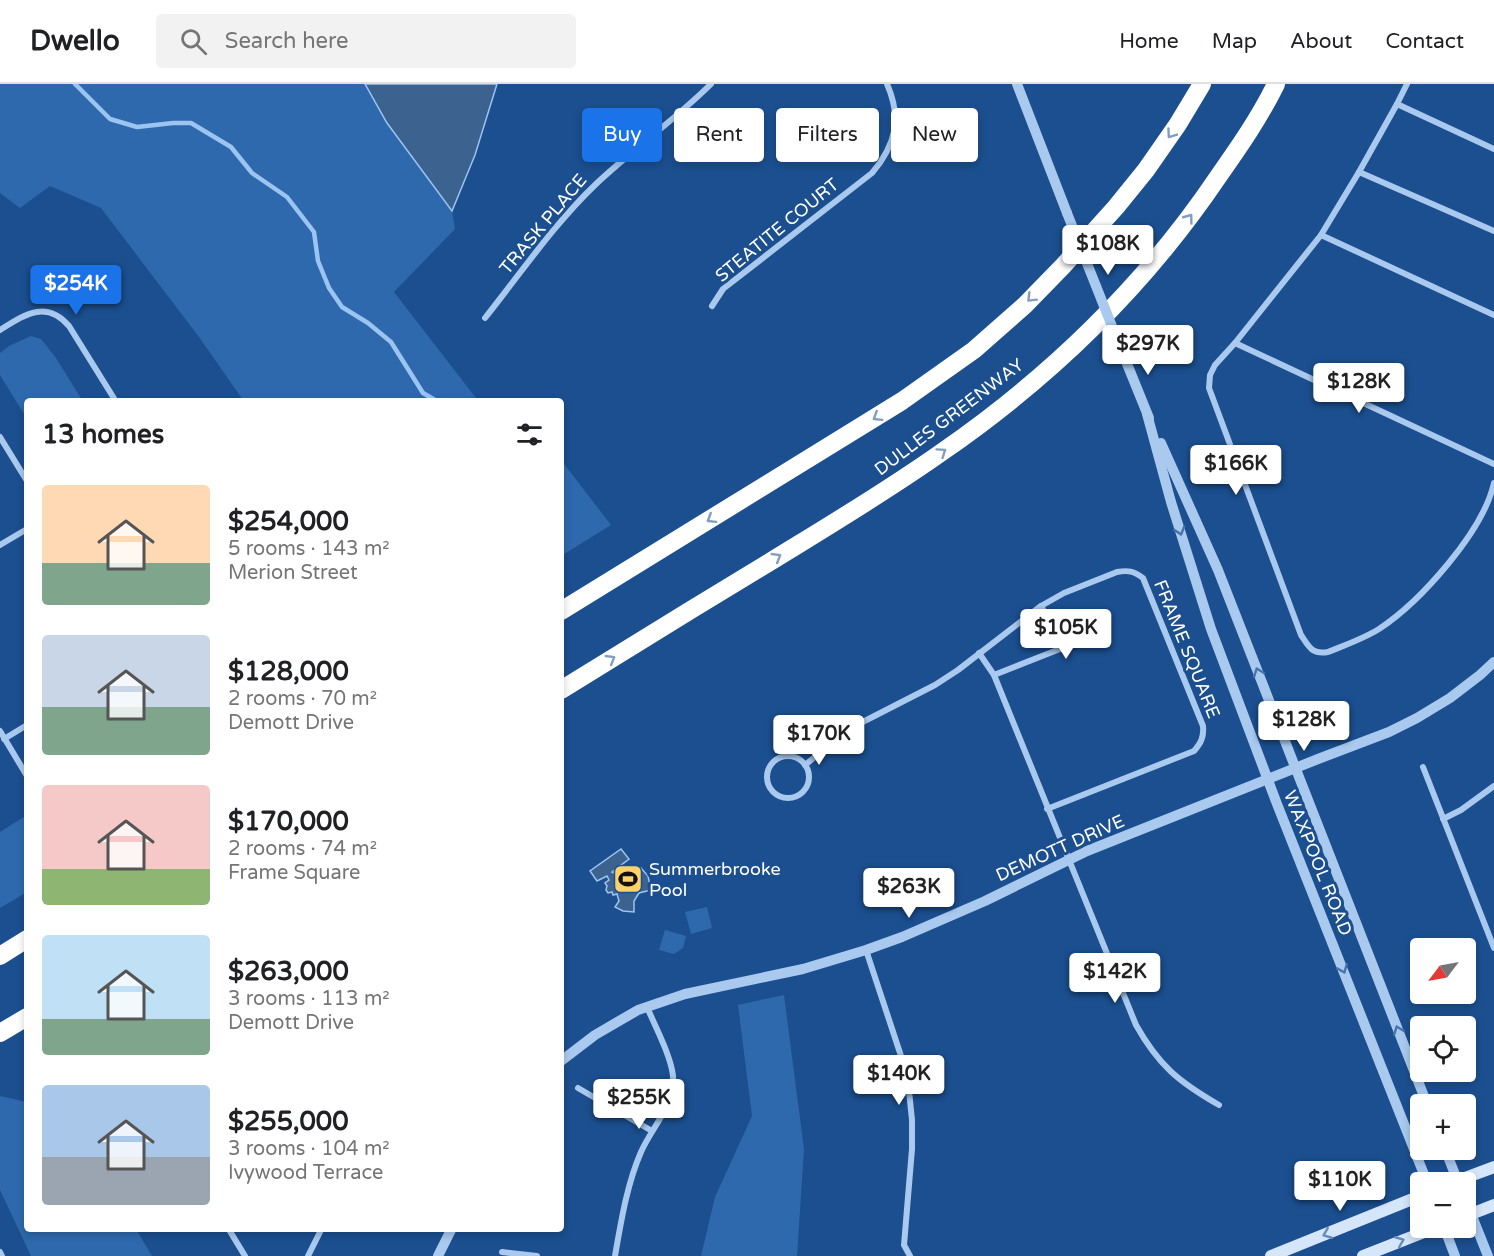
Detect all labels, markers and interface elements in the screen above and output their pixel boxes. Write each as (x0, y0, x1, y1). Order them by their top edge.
search box (156, 14, 576, 68)
text: Dwello (30, 24, 120, 58)
icon: search (177, 25, 210, 58)
text: Search here (225, 28, 349, 54)
text: Home (1119, 29, 1179, 54)
text: Map (1212, 29, 1257, 54)
text: About (1290, 29, 1352, 54)
text: Contact (1385, 29, 1464, 54)
chip: Buy (582, 108, 662, 162)
chip: Rent (674, 108, 764, 162)
chip: Filters (776, 108, 879, 162)
chip: New (891, 108, 978, 162)
one-way arrow (1167, 127, 1178, 138)
street label: TRASK PLACE (495, 169, 591, 279)
street label: STEATITE COURT (711, 173, 843, 287)
one-way arrow (1182, 214, 1193, 225)
pin: $108K (1066, 225, 1150, 276)
text: $108K (1076, 232, 1140, 256)
pin: $254K (34, 265, 118, 316)
text: $254K (44, 272, 108, 296)
one-way arrow (1028, 290, 1039, 301)
pin: $297K (1106, 325, 1190, 376)
text: $297K (1116, 332, 1180, 356)
street label: DULLES GREENWAY (870, 353, 1028, 480)
pin: $128K (1317, 363, 1401, 414)
text: $128K (1327, 370, 1391, 394)
one-way arrow (873, 409, 883, 421)
icon: filters (513, 418, 546, 451)
text: 13 homes (42, 419, 164, 450)
pin: $166K (1194, 445, 1278, 496)
one-way arrow (935, 448, 946, 459)
text: $166K (1204, 452, 1268, 476)
text: $254,000 (228, 506, 349, 537)
icon: home (90, 509, 162, 581)
one-way arrow (707, 511, 717, 523)
one-way arrow (1173, 525, 1185, 536)
text: 5 rooms · 143 m² (228, 537, 390, 561)
one-way arrow (771, 553, 781, 565)
text: Merion Street (228, 561, 358, 585)
street label: FRAME SQUARE (1149, 577, 1225, 721)
pin: $105K (1024, 609, 1108, 660)
text: $105K (1034, 616, 1098, 640)
one-way arrow (605, 654, 615, 666)
text: $128,000 (228, 656, 349, 687)
icon: home (90, 659, 162, 731)
one-way arrow (1253, 668, 1265, 679)
text: 2 rooms · 70 m² (228, 687, 377, 711)
pin: $128K (1262, 701, 1346, 752)
text: $128K (1272, 708, 1336, 732)
text: Demott Drive (228, 711, 354, 735)
pin: $170K (777, 715, 861, 766)
text: $170K (787, 722, 851, 746)
street label: WAXPOOL ROAD (1279, 787, 1357, 939)
text: $170,000 (228, 806, 349, 837)
icon: home (90, 809, 162, 881)
street label: DEMOTT DRIVE (992, 810, 1128, 886)
text: 2 rooms · 74 m² (228, 837, 377, 861)
place label: Summerbrooke Pool (649, 858, 781, 901)
text: Frame Square (228, 861, 360, 885)
sports icon: Summerbrooke Pool (612, 863, 644, 895)
pin: $263K (867, 868, 951, 919)
text: $263K (877, 875, 941, 899)
north arrow (1410, 938, 1476, 1004)
map controls (1410, 938, 1476, 1238)
pin: $142K (1073, 953, 1157, 1004)
text: $263,000 (228, 956, 349, 987)
icon: home (90, 959, 162, 1031)
text: $142K (1083, 960, 1147, 984)
one-way arrow (1335, 964, 1348, 974)
text: 3 rooms · 113 m² (228, 987, 390, 1011)
text: Demott Drive (228, 1011, 354, 1035)
button: locate (1410, 1016, 1476, 1082)
one-way arrow (1393, 1025, 1405, 1036)
pin: $140K (857, 1055, 941, 1106)
text: $140K (867, 1062, 931, 1086)
pin: $255K (597, 1079, 681, 1130)
text: $255K (607, 1086, 671, 1110)
button: + (1410, 1094, 1476, 1160)
text: $255,000 (228, 1106, 348, 1137)
icon: home (90, 1109, 162, 1181)
text: 3 rooms · 104 m² (228, 1137, 390, 1161)
text: Ivywood Terrace (228, 1161, 383, 1185)
pin: $110K (1298, 1161, 1382, 1212)
text: $110K (1308, 1168, 1372, 1192)
button: − (1410, 1172, 1476, 1238)
one-way arrow (1322, 1226, 1333, 1239)
one-way arrow (1394, 1236, 1405, 1248)

